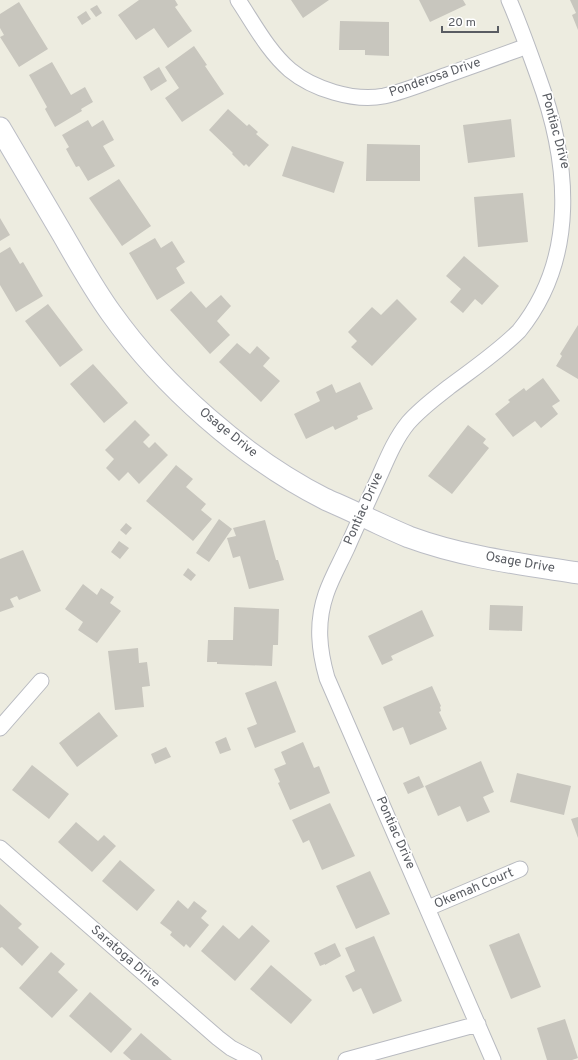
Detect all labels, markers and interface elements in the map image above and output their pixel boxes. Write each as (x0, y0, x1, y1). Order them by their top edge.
scale bar (442, 8, 498, 34)
text: 20 m (448, 15, 476, 31)
street label: Ponderosa Drive (387, 55, 483, 101)
street label: Pontiac Drive (537, 91, 573, 171)
street label: Osage Drive (196, 405, 260, 461)
street label: Pontiac Drive (341, 470, 387, 548)
street label: Osage Drive (484, 549, 556, 577)
street label: Pontiac Drive (372, 794, 418, 872)
street label: Okemah Court (432, 865, 516, 913)
street label: Saratoga Drive (87, 923, 163, 991)

